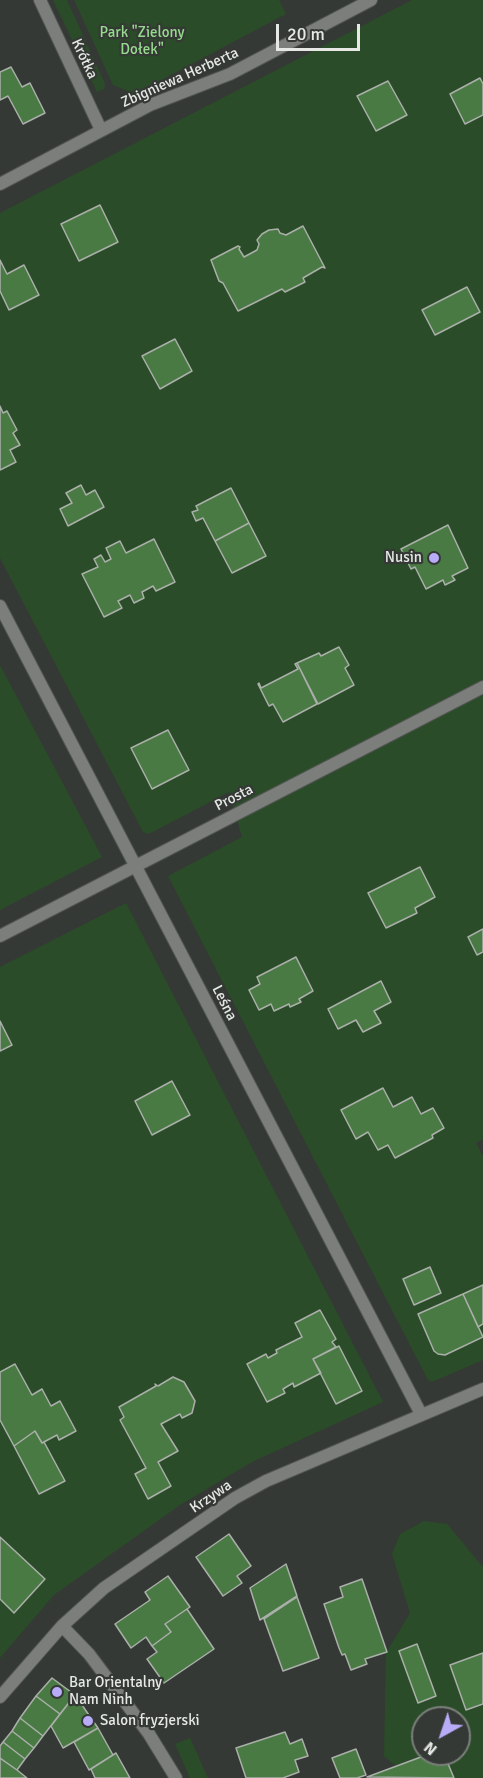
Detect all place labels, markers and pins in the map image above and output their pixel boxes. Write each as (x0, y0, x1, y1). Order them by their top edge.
place label: Nusin (385, 549, 422, 567)
marker: Nusin (427, 551, 441, 565)
place label: Bar Orientalny Nam Ninh (69, 1674, 162, 1709)
marker: Bar Orientalny Nam Ninh (50, 1685, 64, 1699)
place label: Salon fryzjerski (100, 1712, 200, 1730)
marker: Salon fryzjerski (81, 1714, 95, 1728)

